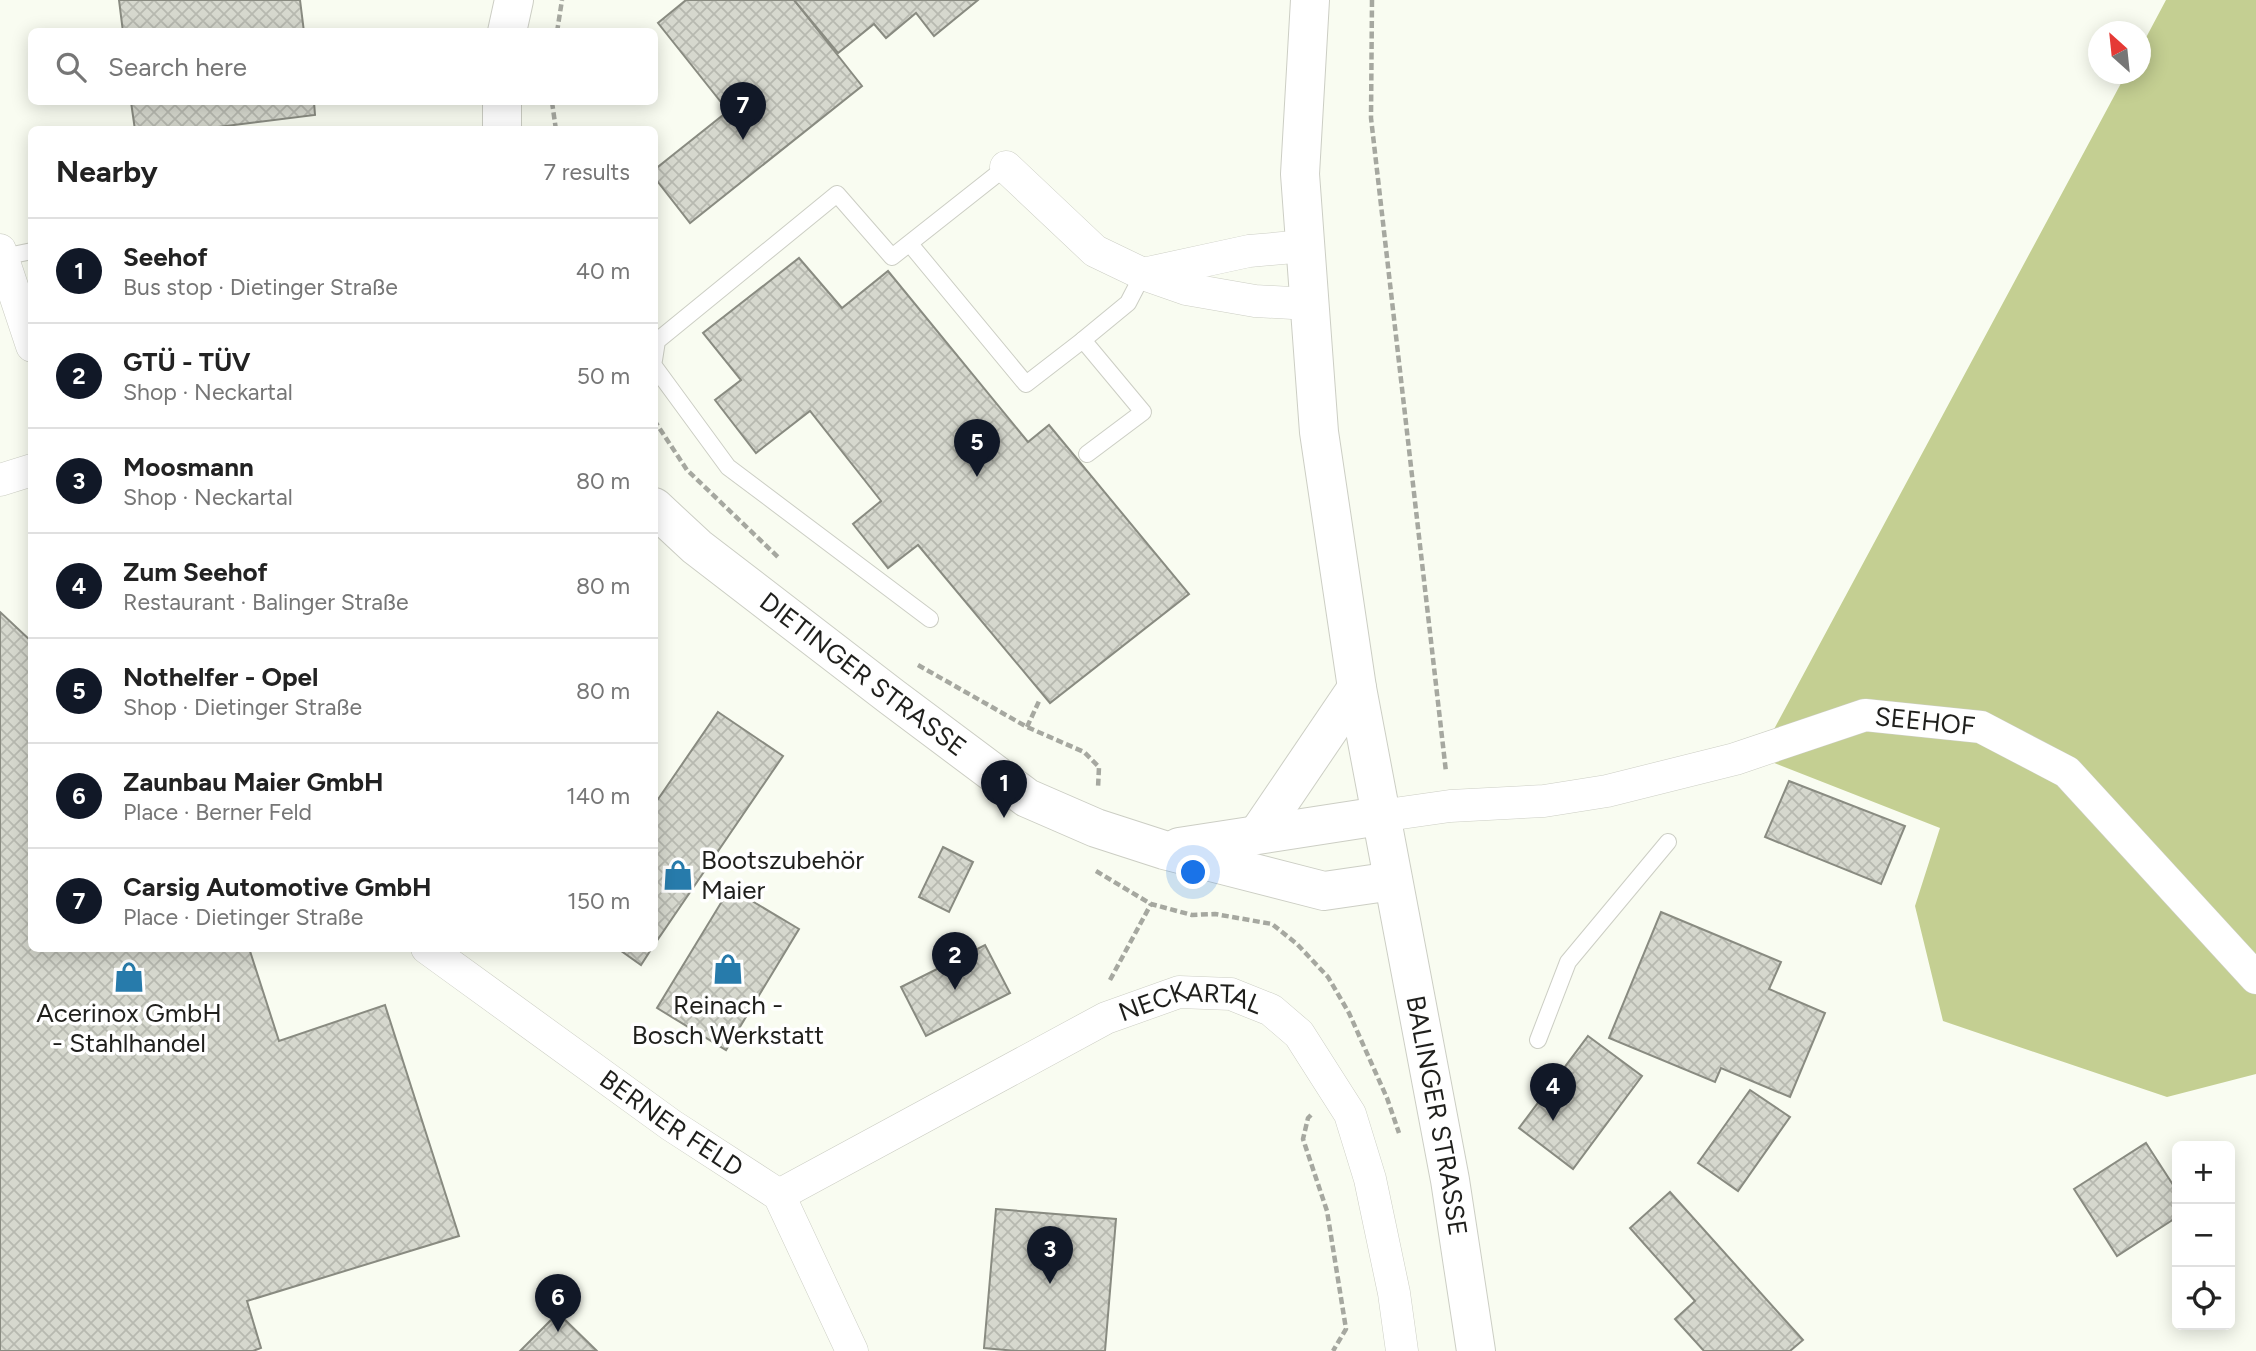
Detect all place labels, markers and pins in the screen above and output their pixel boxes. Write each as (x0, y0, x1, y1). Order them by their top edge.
pin: 7 (720, 82, 766, 140)
pin: 5 (954, 419, 1000, 477)
pin: 1 (981, 760, 1027, 818)
place label: Bootszubehör Maier (701, 844, 864, 906)
shop icon: Bootszubehör Maier (661, 858, 695, 892)
pin: 2 (932, 932, 978, 990)
shop icon: Reinach - Bosch Werkstatt (711, 952, 745, 986)
shop icon: Acerinox GmbH - Stahlhandel (112, 960, 146, 994)
place label: Reinach - Bosch Werkstatt (632, 989, 824, 1051)
place label: Acerinox GmbH - Stahlhandel (36, 997, 222, 1059)
pin: 4 (1530, 1063, 1576, 1121)
pin: 3 (1027, 1226, 1073, 1284)
pin: 6 (535, 1274, 581, 1332)

